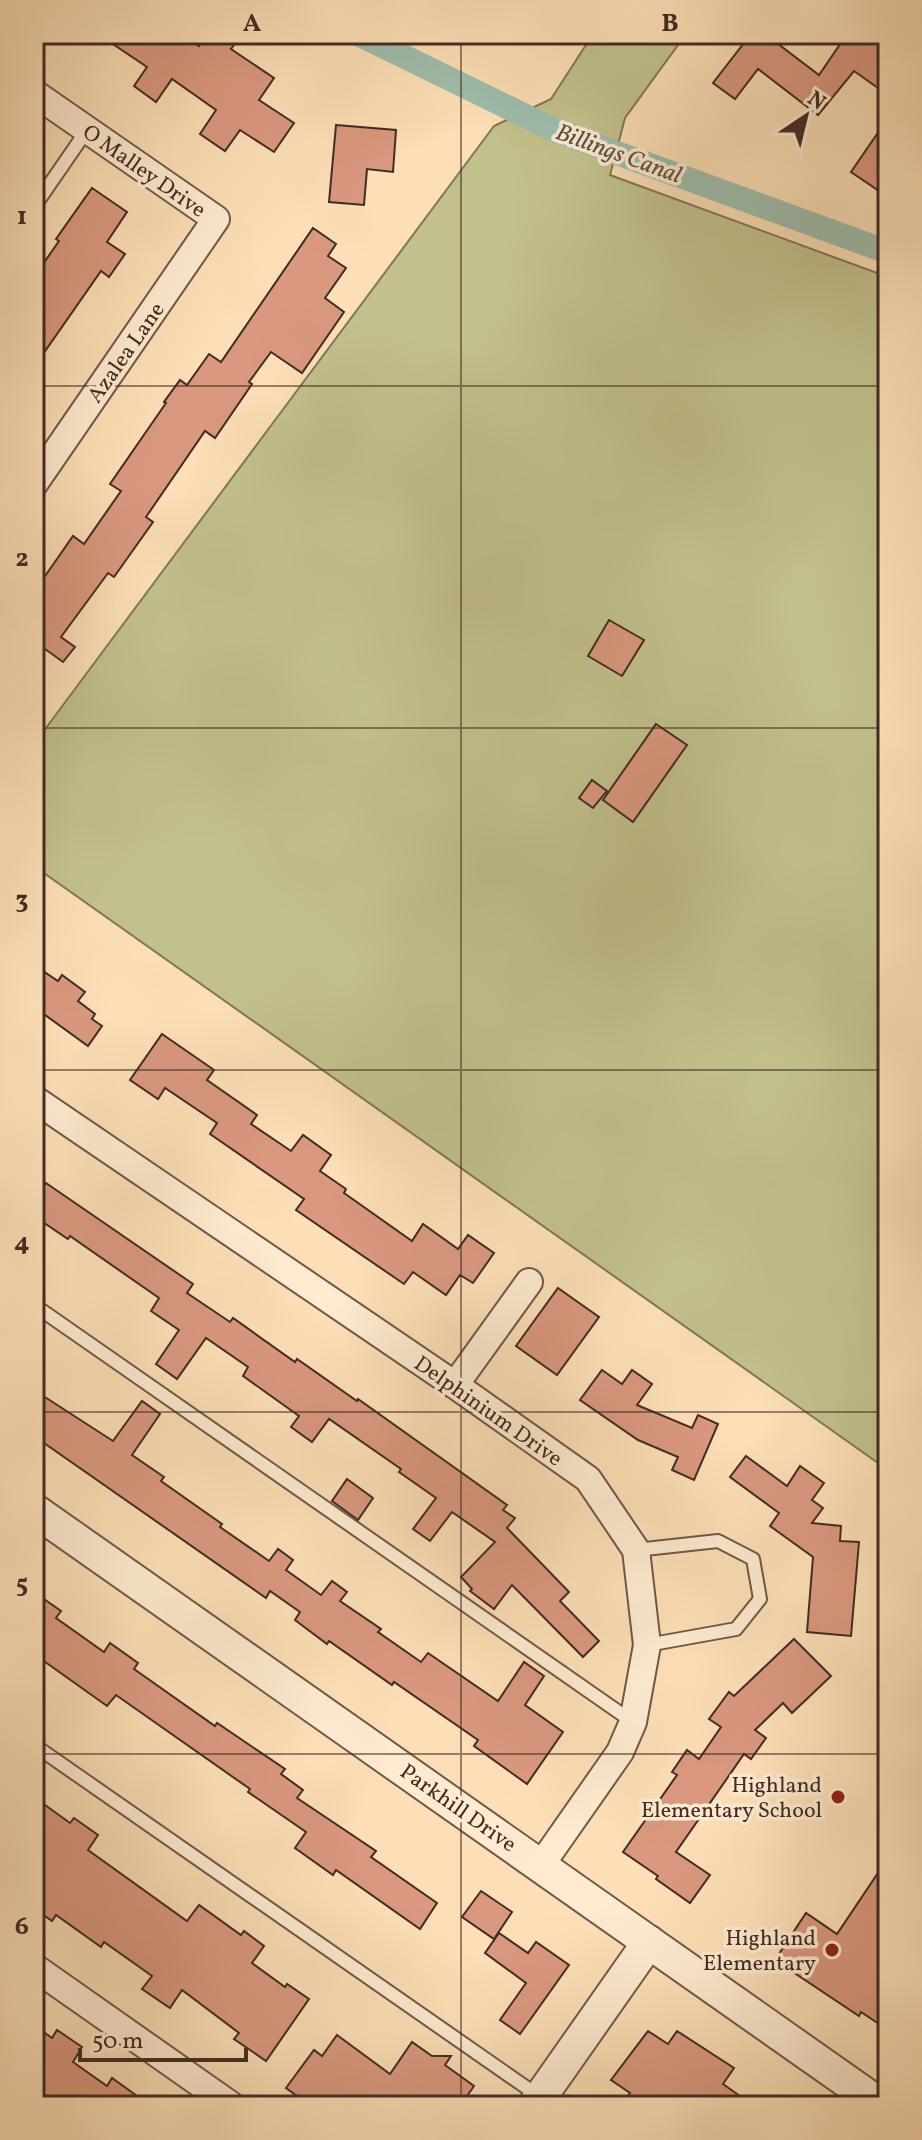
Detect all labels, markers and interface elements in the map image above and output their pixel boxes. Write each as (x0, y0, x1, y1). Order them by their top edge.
text: A (243, 6, 262, 42)
text: B (661, 6, 679, 42)
north arrow (766, 76, 846, 156)
text: N (801, 84, 831, 119)
water label: Billings Canal (551, 116, 686, 193)
street label: O Malley Drive (75, 118, 212, 226)
text: 1 (17, 199, 27, 235)
street label: Azalea Lane (81, 297, 173, 410)
text: 2 (15, 541, 29, 577)
text: 3 (15, 883, 29, 919)
text: 4 (14, 1225, 30, 1261)
street label: Delphinium Drive (407, 1349, 568, 1475)
text: 5 (16, 1567, 28, 1603)
street label: Parkhill Drive (393, 1757, 522, 1861)
place label: Highland Elementary School (641, 1771, 822, 1827)
marker: Highland Elementary School (829, 1788, 847, 1806)
text: 6 (15, 1909, 29, 1945)
place label: Highland Elementary (703, 1924, 816, 1980)
marker: Highland Elementary (823, 1941, 841, 1959)
scale bar (80, 2012, 246, 2062)
text: 50 m (92, 2025, 144, 2059)

